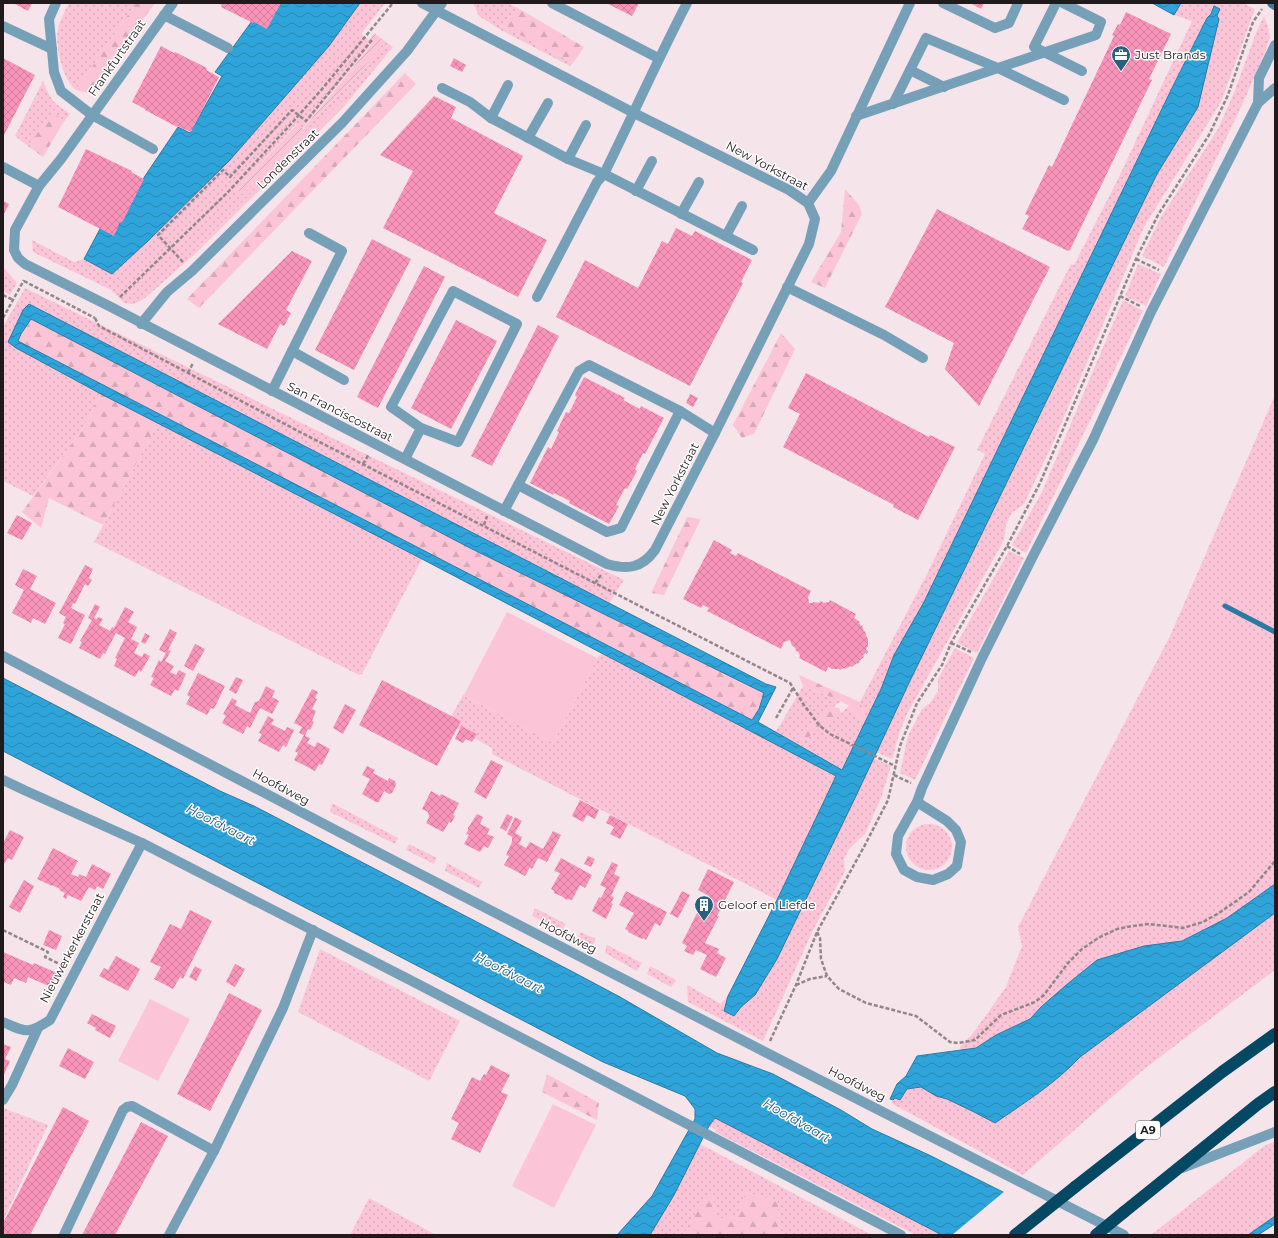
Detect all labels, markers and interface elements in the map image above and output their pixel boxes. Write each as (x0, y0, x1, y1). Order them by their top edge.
street label: Frankfurtstraat (85, 16, 149, 99)
office icon: Just Brands (1110, 44, 1132, 72)
place label: Just Brands (1134, 47, 1206, 62)
street label: Londenstraat (254, 125, 322, 192)
street label: New Yorkstraat (724, 138, 811, 194)
street label: San Franciscostraat (285, 378, 396, 445)
street label: New Yorkstraat (647, 440, 702, 528)
street label: Hoofdweg (250, 765, 312, 808)
water label: Hoofdvaart (184, 800, 259, 849)
street label: Nieuwerkerkerstraat (36, 890, 107, 1005)
building icon: Geloof en Liefde (693, 894, 715, 922)
place label: Geloof en Liefde (718, 897, 815, 912)
street label: Hoofdweg (537, 915, 600, 956)
water label: Hoofdvaart (472, 948, 547, 997)
street label: Hoofdweg (826, 1063, 889, 1104)
water label: Hoofdvaart (760, 1094, 834, 1146)
road number: A9 (1136, 1121, 1160, 1139)

